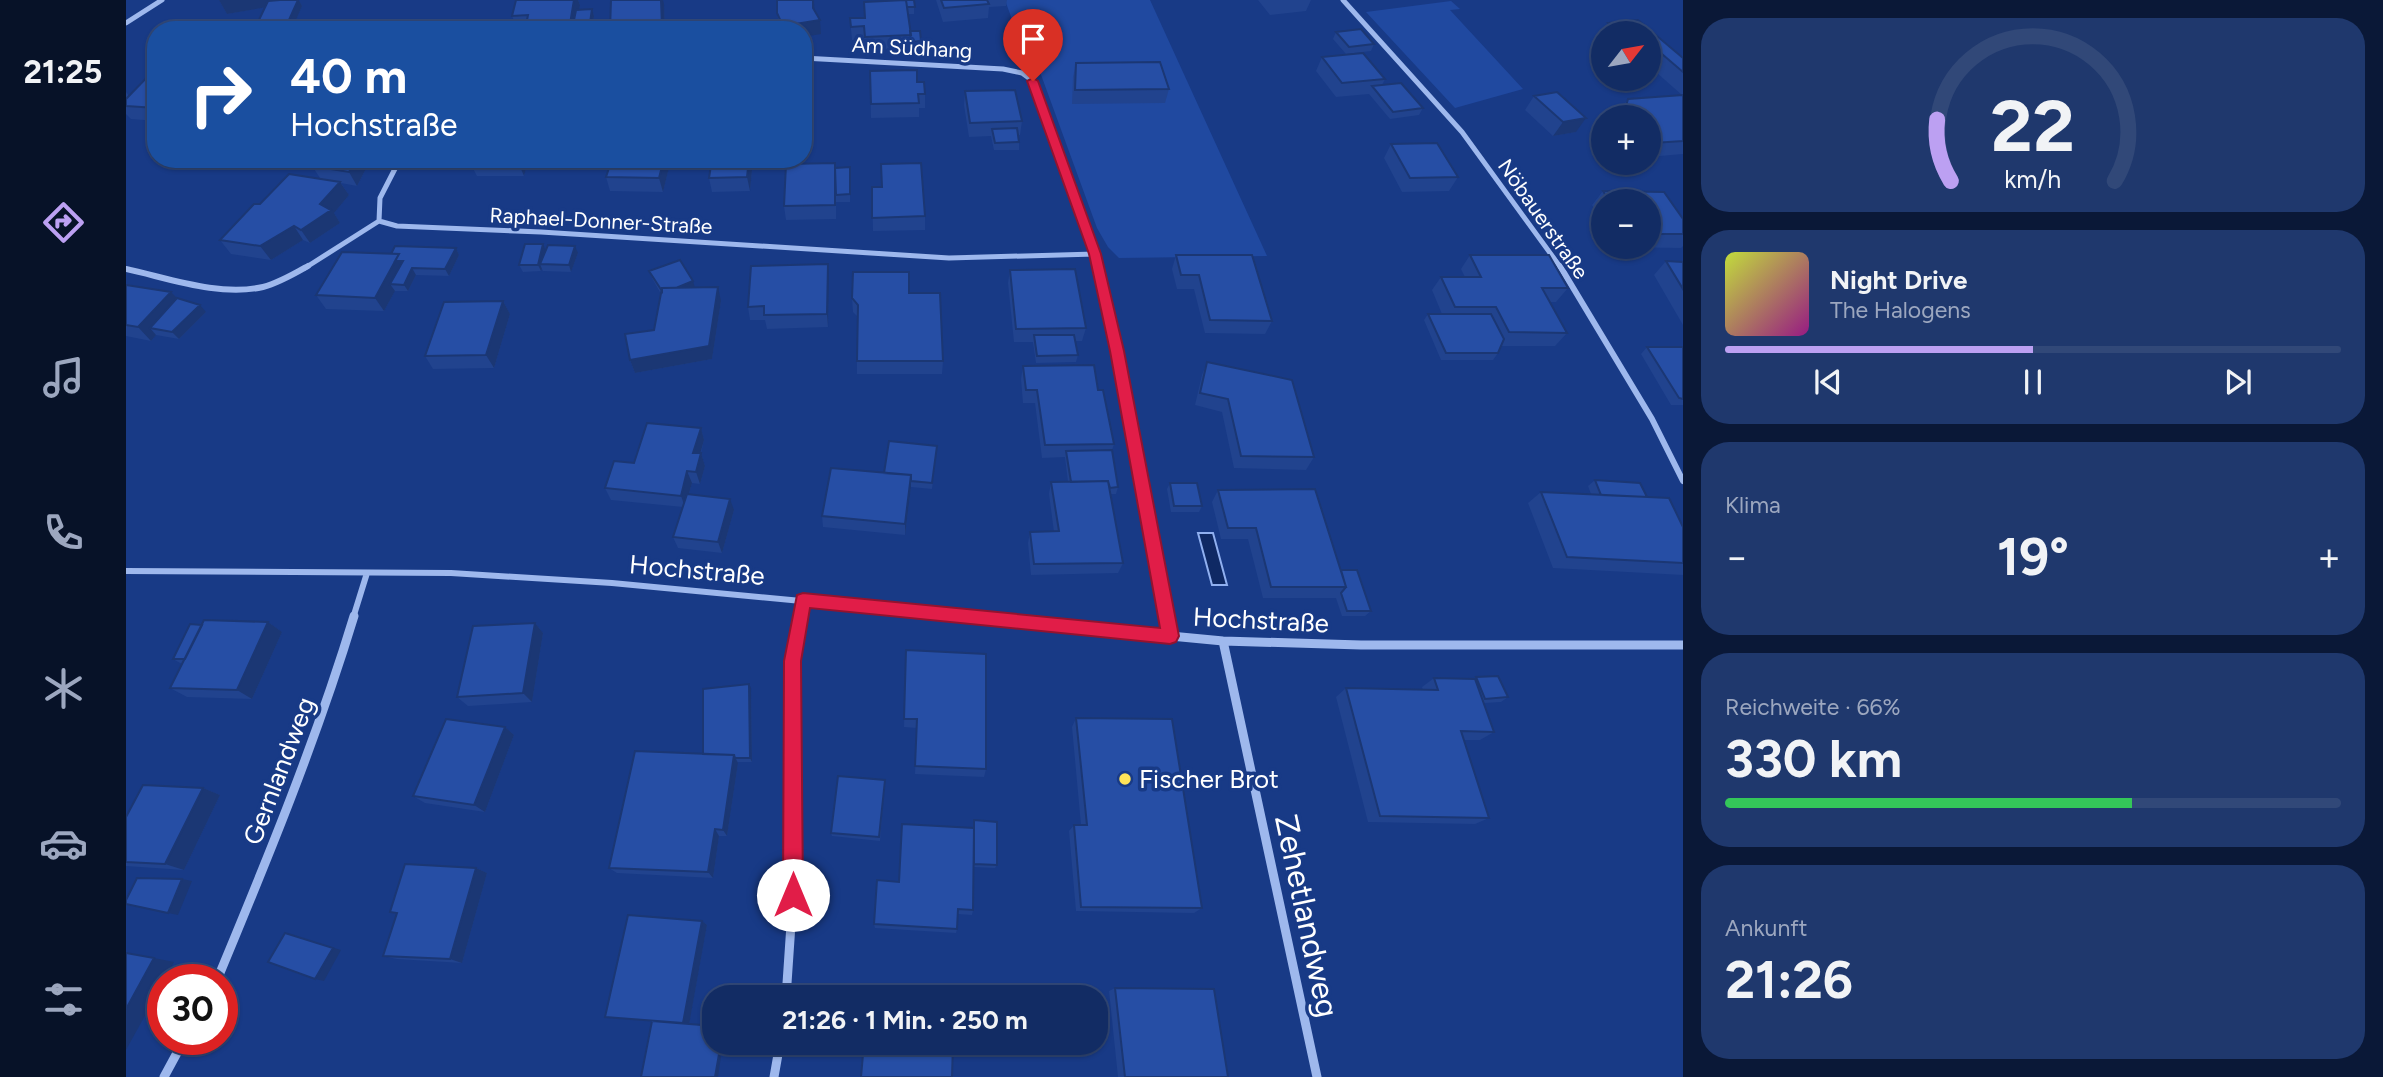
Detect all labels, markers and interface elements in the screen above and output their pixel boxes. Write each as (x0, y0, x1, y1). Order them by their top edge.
pin (1003, 9, 1063, 81)
icon: arrive (1014, 20, 1052, 58)
north arrow (1591, 21, 1661, 91)
map controls (1591, 21, 1661, 259)
street label: Am Südhang (851, 32, 973, 63)
text: 40 m (290, 46, 407, 105)
icon: right (175, 49, 266, 140)
text: 21:25 (24, 53, 102, 91)
text: 22 (1991, 82, 2075, 169)
button: + (1591, 105, 1661, 175)
text: Hochstraße (290, 106, 457, 144)
street label: Nöbauerstraße (1493, 154, 1594, 283)
text: km/h (2004, 164, 2062, 194)
button: − (1591, 189, 1661, 259)
icon: directions (39, 198, 88, 247)
street label: Raphael-Donner-Straße (489, 202, 713, 239)
text: Night Drive (1830, 264, 1967, 296)
text: The Halogens (1830, 296, 1971, 324)
icon: music (39, 353, 88, 402)
icon: previous (1809, 363, 1847, 401)
icon: pause (2014, 363, 2052, 401)
icon: next (2219, 363, 2257, 401)
text: Klima (1725, 491, 1781, 519)
icon: phone (39, 508, 88, 557)
text: 19° (1997, 526, 2069, 588)
text: − (1725, 534, 1749, 580)
text: + (2317, 534, 2341, 580)
street label: Hochstraße (628, 548, 766, 592)
street label: Hochstraße (1192, 600, 1330, 640)
icon: climate (39, 664, 88, 713)
street label: Gernlandweg (236, 693, 322, 849)
text: Reichweite · 66% (1725, 693, 1901, 721)
text: 330 km (1725, 728, 1902, 790)
place label: Fischer Brot (1139, 763, 1279, 795)
marker: Fischer Brot (1117, 771, 1133, 787)
street label: Zehetlandweg (1267, 811, 1347, 1021)
icon: car (39, 819, 88, 868)
position arrow (756, 858, 830, 932)
text: Ankunft (1725, 914, 1807, 942)
text: 21:26 (1725, 949, 1853, 1011)
speed limit sign: 30 (147, 964, 238, 1055)
icon: filters (39, 975, 88, 1024)
text: 21:26 · 1 Min. · 250 m (782, 1004, 1028, 1036)

